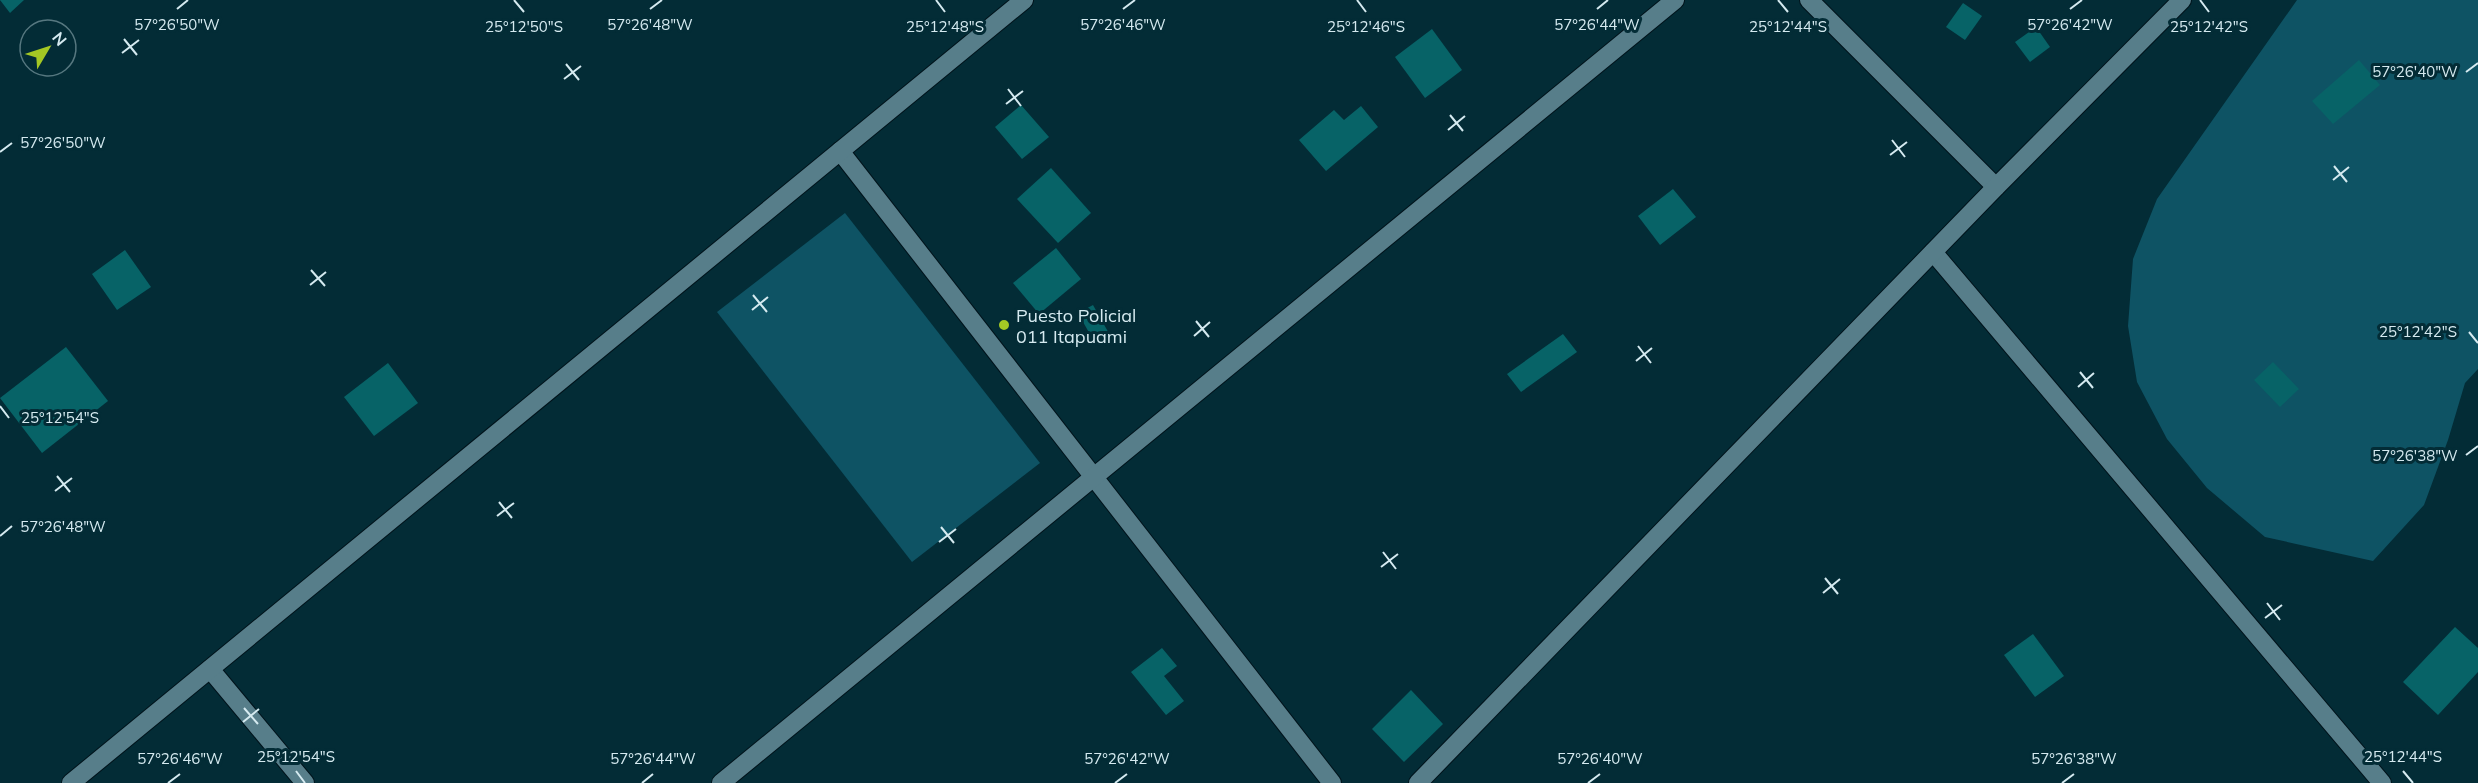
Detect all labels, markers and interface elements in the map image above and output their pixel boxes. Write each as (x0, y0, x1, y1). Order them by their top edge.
text: 57°26'50"W (134, 15, 220, 34)
text: 57°26'48"W (607, 15, 693, 34)
text: 57°26'46"W (1080, 15, 1166, 34)
text: 57°26'44"W (1554, 15, 1640, 34)
text: 57°26'42"W (2027, 15, 2113, 34)
text: 25°12'50"S (485, 17, 563, 36)
text: 25°12'48"S (906, 17, 984, 36)
text: 25°12'46"S (1327, 17, 1405, 36)
text: 25°12'44"S (1749, 17, 1827, 36)
text: 25°12'42"S (2170, 17, 2248, 36)
north arrow (18, 18, 78, 78)
text: N (48, 28, 71, 50)
text: 57°26'40"W (2372, 62, 2458, 81)
text: 57°26'50"W (20, 133, 106, 152)
place label: Puesto Policial 011 Itapuami (1016, 304, 1136, 348)
marker: Puesto Policial 011 Itapuami (997, 318, 1011, 332)
text: 25°12'42"S (2379, 322, 2457, 341)
text: 25°12'54"S (21, 408, 99, 427)
text: 57°26'38"W (2372, 446, 2458, 465)
text: 57°26'48"W (20, 517, 106, 536)
text: 25°12'54"S (257, 747, 335, 766)
text: 25°12'44"S (2364, 747, 2442, 766)
text: 57°26'46"W (137, 749, 223, 768)
text: 57°26'44"W (610, 749, 696, 768)
text: 57°26'42"W (1084, 749, 1170, 768)
text: 57°26'40"W (1557, 749, 1643, 768)
text: 57°26'38"W (2031, 749, 2117, 768)

